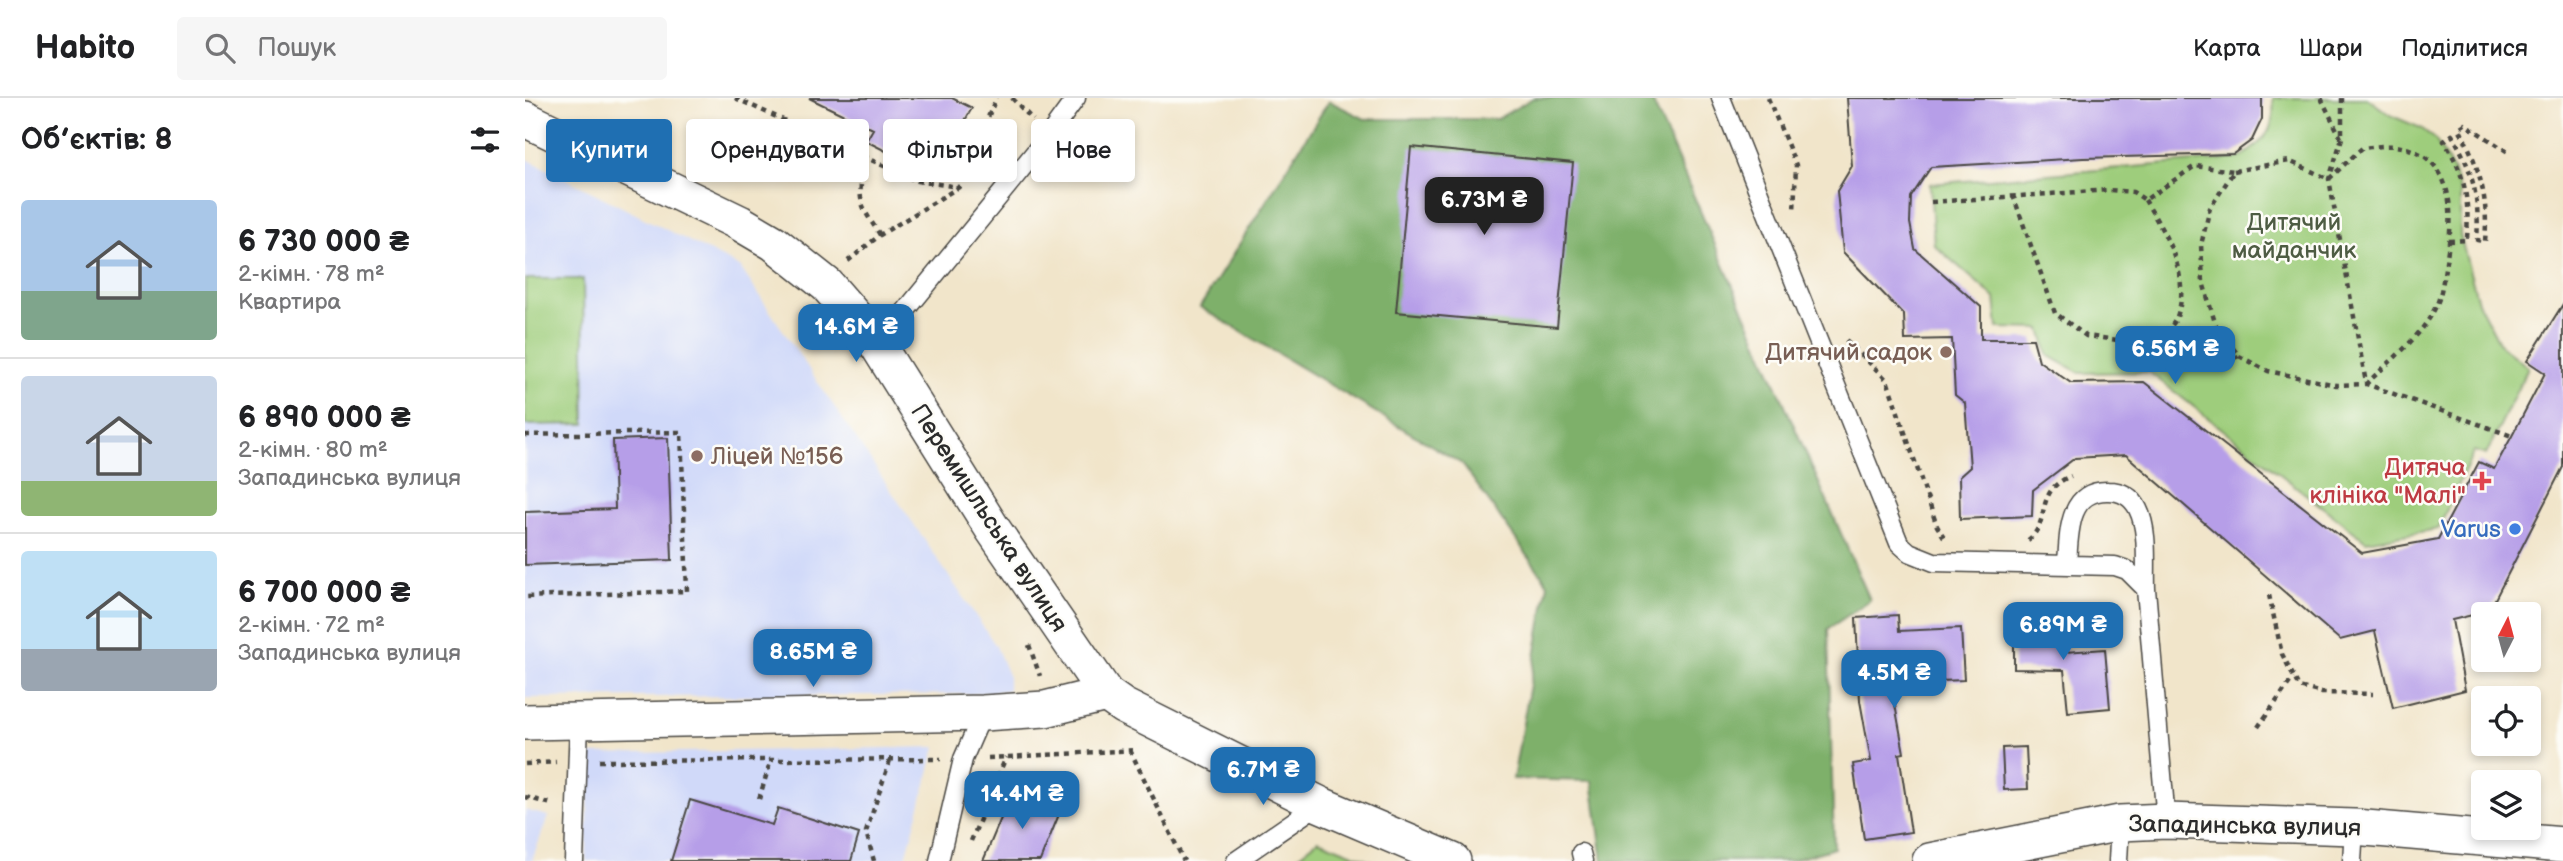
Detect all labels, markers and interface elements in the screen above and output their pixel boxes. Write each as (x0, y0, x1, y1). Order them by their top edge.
search box (177, 17, 667, 80)
text: Habito (35, 28, 135, 68)
icon: search (201, 29, 239, 67)
text: Пошук (257, 33, 336, 64)
text: Карта (2193, 34, 2261, 63)
text: Шари (2299, 34, 2363, 63)
text: Поділитися (2401, 34, 2528, 63)
chip: Купити (546, 119, 672, 182)
chip: Орендувати (686, 119, 869, 182)
chip: Фільтри (883, 119, 1017, 182)
chip: Нове (1031, 119, 1135, 182)
icon: filters (466, 121, 504, 159)
text: Об’єктів: 8 (21, 122, 173, 158)
pin: 6.73M ₴ (1419, 178, 1549, 237)
text: 6.73M ₴ (1441, 186, 1527, 214)
park label: Дитячий майданчик (2232, 208, 2357, 265)
text: 6 730 000 ₴ (238, 224, 409, 260)
icon: home (77, 228, 161, 312)
text: 2-кімн. · 78 m² (238, 260, 385, 288)
text: Квартира (238, 288, 341, 316)
pin: 14.6M ₴ (791, 304, 921, 364)
text: 14.6M ₴ (814, 313, 898, 341)
pin: 6.56M ₴ (2110, 327, 2240, 386)
text: 6.56M ₴ (2131, 335, 2219, 363)
place label: Дитячий садок (1765, 338, 1932, 367)
marker: Дитячий садок (1938, 344, 1954, 360)
street label: Перемишльська вулиця (904, 398, 1074, 638)
text: 6 890 000 ₴ (238, 400, 411, 436)
icon: home (77, 404, 161, 488)
text: 2-кімн. · 80 m² (238, 436, 388, 464)
place label: Ліцей №156 (710, 442, 843, 471)
marker: Ліцей №156 (689, 448, 705, 464)
place label: Дитяча клініка "Малі" (2309, 453, 2466, 510)
text: Западинська вулиця (238, 464, 461, 492)
marker: Дитяча клініка "Малі" (2472, 471, 2492, 491)
place label: Varus (2441, 515, 2501, 544)
marker: Varus (2507, 521, 2523, 537)
text: 6 700 000 ₴ (238, 575, 411, 611)
icon: home (77, 579, 161, 663)
pin: 6.89M ₴ (1998, 602, 2128, 662)
north arrow (2471, 602, 2541, 672)
map controls (2471, 602, 2541, 840)
text: 2-кімн. · 72 m² (238, 611, 385, 639)
text: 6.89M ₴ (2019, 611, 2107, 639)
pin: 8.65M ₴ (748, 630, 878, 689)
text: 8.65M ₴ (769, 638, 857, 666)
text: Западинська вулиця (238, 639, 461, 667)
pin: 4.5M ₴ (1837, 650, 1951, 710)
text: 4.5M ₴ (1857, 659, 1931, 687)
button: locate (2471, 686, 2541, 756)
pin: 6.7M ₴ (1206, 748, 1320, 807)
text: 6.7M ₴ (1226, 756, 1300, 784)
button: layers (2471, 770, 2541, 840)
pin: 14.4M ₴ (957, 772, 1087, 831)
text: 14.4M ₴ (980, 780, 1064, 808)
street label: Западинська вулиця (2128, 809, 2362, 843)

